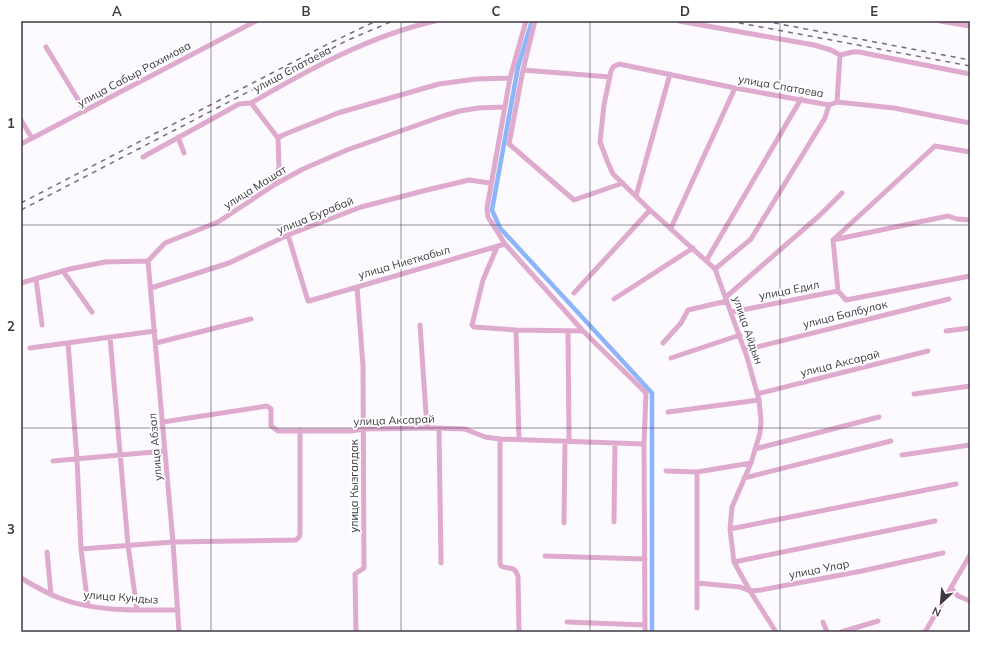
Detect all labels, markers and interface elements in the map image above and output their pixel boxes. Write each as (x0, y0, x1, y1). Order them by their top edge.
text: A (112, 3, 122, 19)
text: B (302, 3, 311, 19)
text: C (492, 3, 501, 19)
text: D (680, 3, 690, 19)
text: E (870, 3, 878, 19)
street label: улица Сабыр Рахимова (75, 38, 193, 110)
street label: улица Спатаева (251, 43, 333, 95)
street label: улица Спатаева (737, 72, 825, 100)
text: 1 (7, 115, 15, 131)
street label: улица Машат (221, 162, 289, 212)
street label: улица Бурабай (275, 193, 355, 237)
street label: улица Ниеткабыл (357, 242, 451, 282)
street label: улица Едил (758, 277, 820, 303)
street label: улица Айдын (730, 294, 766, 366)
street label: улица Балбулак (801, 297, 889, 331)
text: 2 (7, 318, 15, 334)
street label: улица Аксарай (799, 346, 881, 380)
street label: улица Аксарай (353, 412, 435, 428)
street label: улица Абзал (145, 413, 165, 481)
street label: улица Кызгалдак (347, 439, 361, 533)
text: 3 (7, 521, 15, 537)
street label: улица Улар (788, 556, 851, 582)
north arrow (921, 583, 961, 623)
street label: улица Кундыз (83, 587, 159, 607)
text: N (930, 604, 943, 620)

